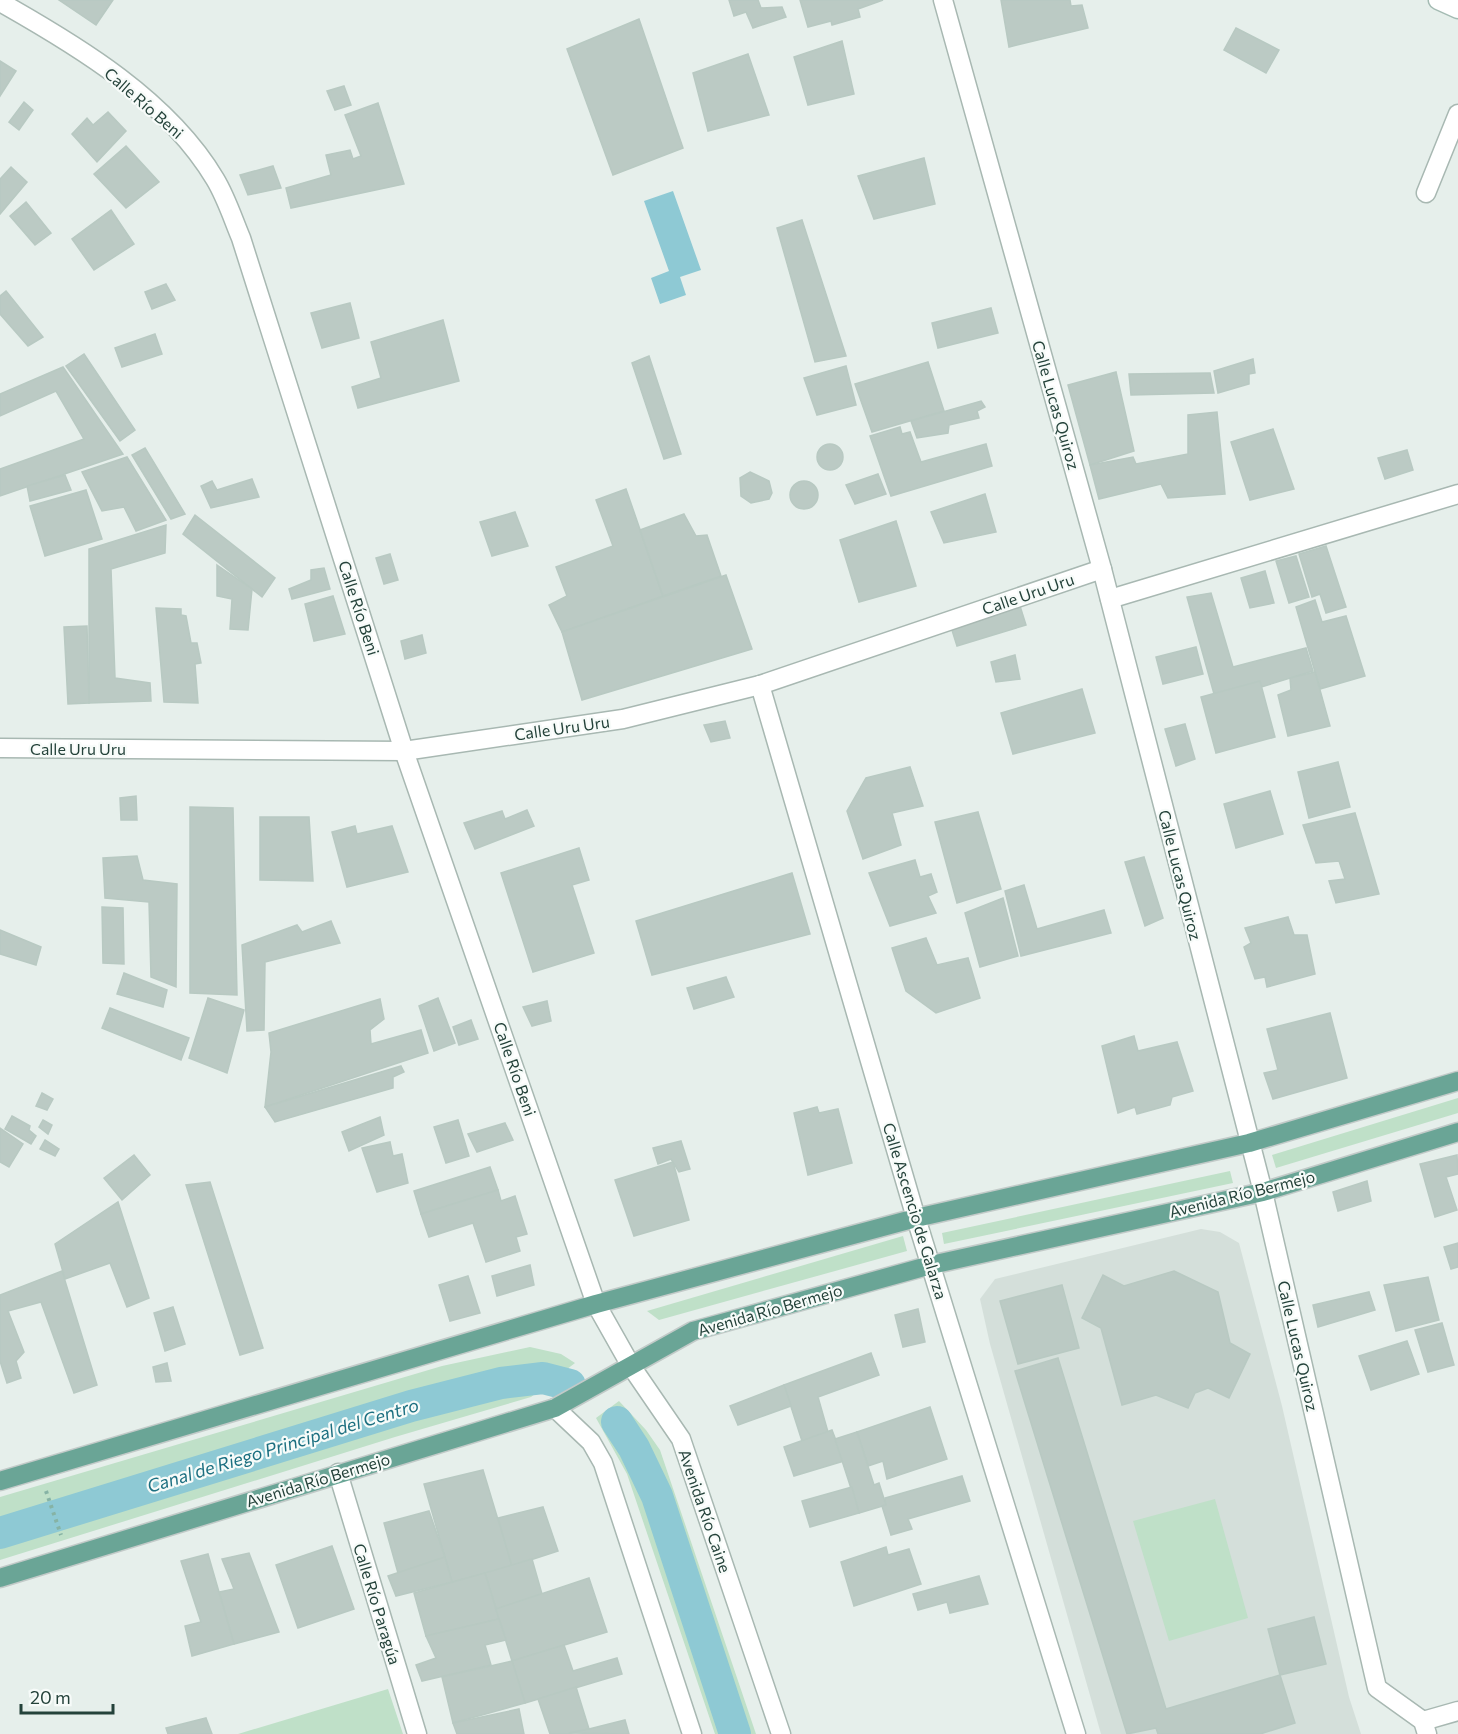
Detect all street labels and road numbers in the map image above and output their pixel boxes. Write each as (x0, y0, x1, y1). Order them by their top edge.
street label: Calle Río Beni (101, 63, 188, 142)
street label: Calle Lucas Quiroz (1029, 338, 1084, 472)
street label: Calle Río Beni (335, 558, 384, 658)
street label: Calle Uru Uru (979, 569, 1076, 618)
street label: Calle Uru Uru (513, 711, 611, 744)
street label: Calle Uru Uru (30, 739, 126, 758)
street label: Calle Lucas Quiroz (1155, 808, 1206, 942)
street label: Calle Río Beni (490, 1019, 540, 1118)
street label: Calle Ascencio de Galarza (880, 1120, 951, 1301)
street label: Avenida Río Bermejo (1167, 1166, 1317, 1221)
street label: Calle Lucas Quiroz (1274, 1279, 1323, 1413)
street label: Avenida Río Bermejo (695, 1280, 844, 1339)
street label: Avenida Río Caine (675, 1447, 735, 1575)
street label: Avenida Río Bermejo (244, 1449, 392, 1510)
street label: Calle Río Paragúa (350, 1541, 405, 1667)

